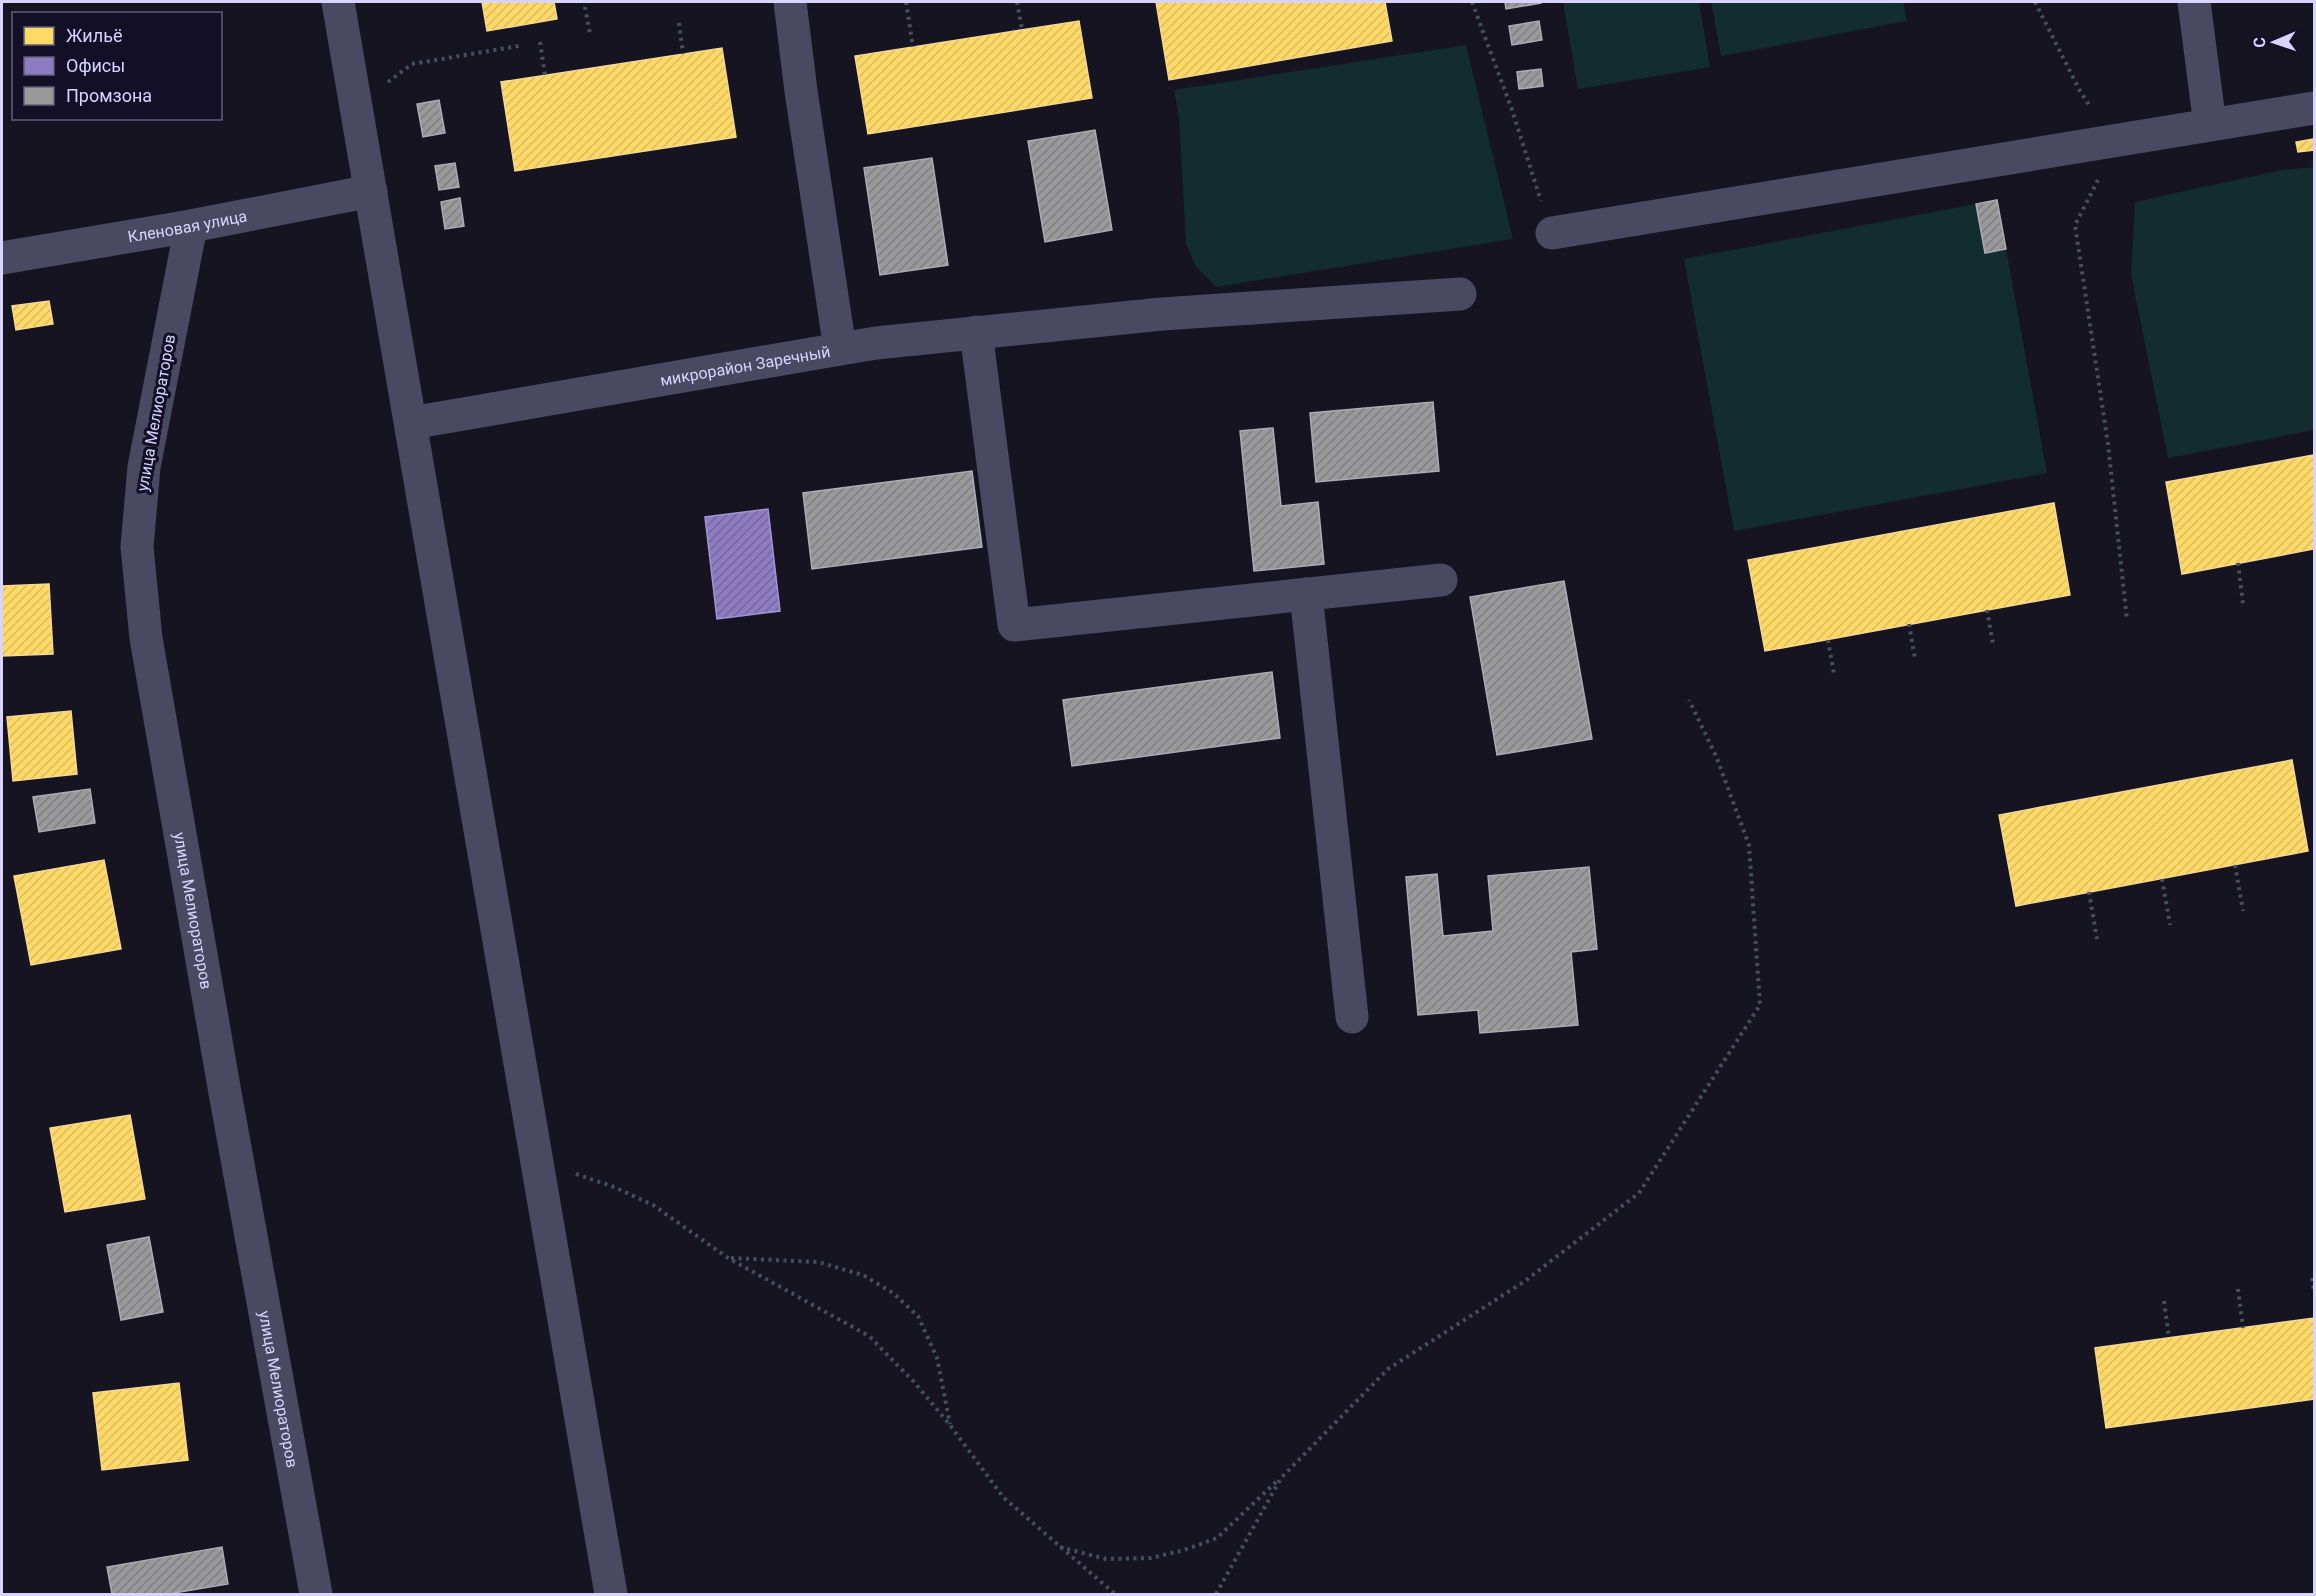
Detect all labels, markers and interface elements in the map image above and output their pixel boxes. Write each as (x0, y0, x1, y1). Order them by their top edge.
legend (12, 12, 222, 120)
north arrow (2244, 12, 2304, 72)
text: Жильё (66, 25, 122, 46)
text: С (2250, 37, 2269, 48)
text: Офисы (66, 55, 125, 76)
text: Промзона (66, 85, 152, 106)
street label: Кленовая улица (126, 206, 249, 246)
street label: улица Мелиораторов (133, 333, 179, 493)
street label: микрорайон Заречный (659, 341, 832, 389)
street label: улица Мелиораторов (170, 831, 216, 991)
street label: улица Мелиораторов (255, 1309, 302, 1469)

